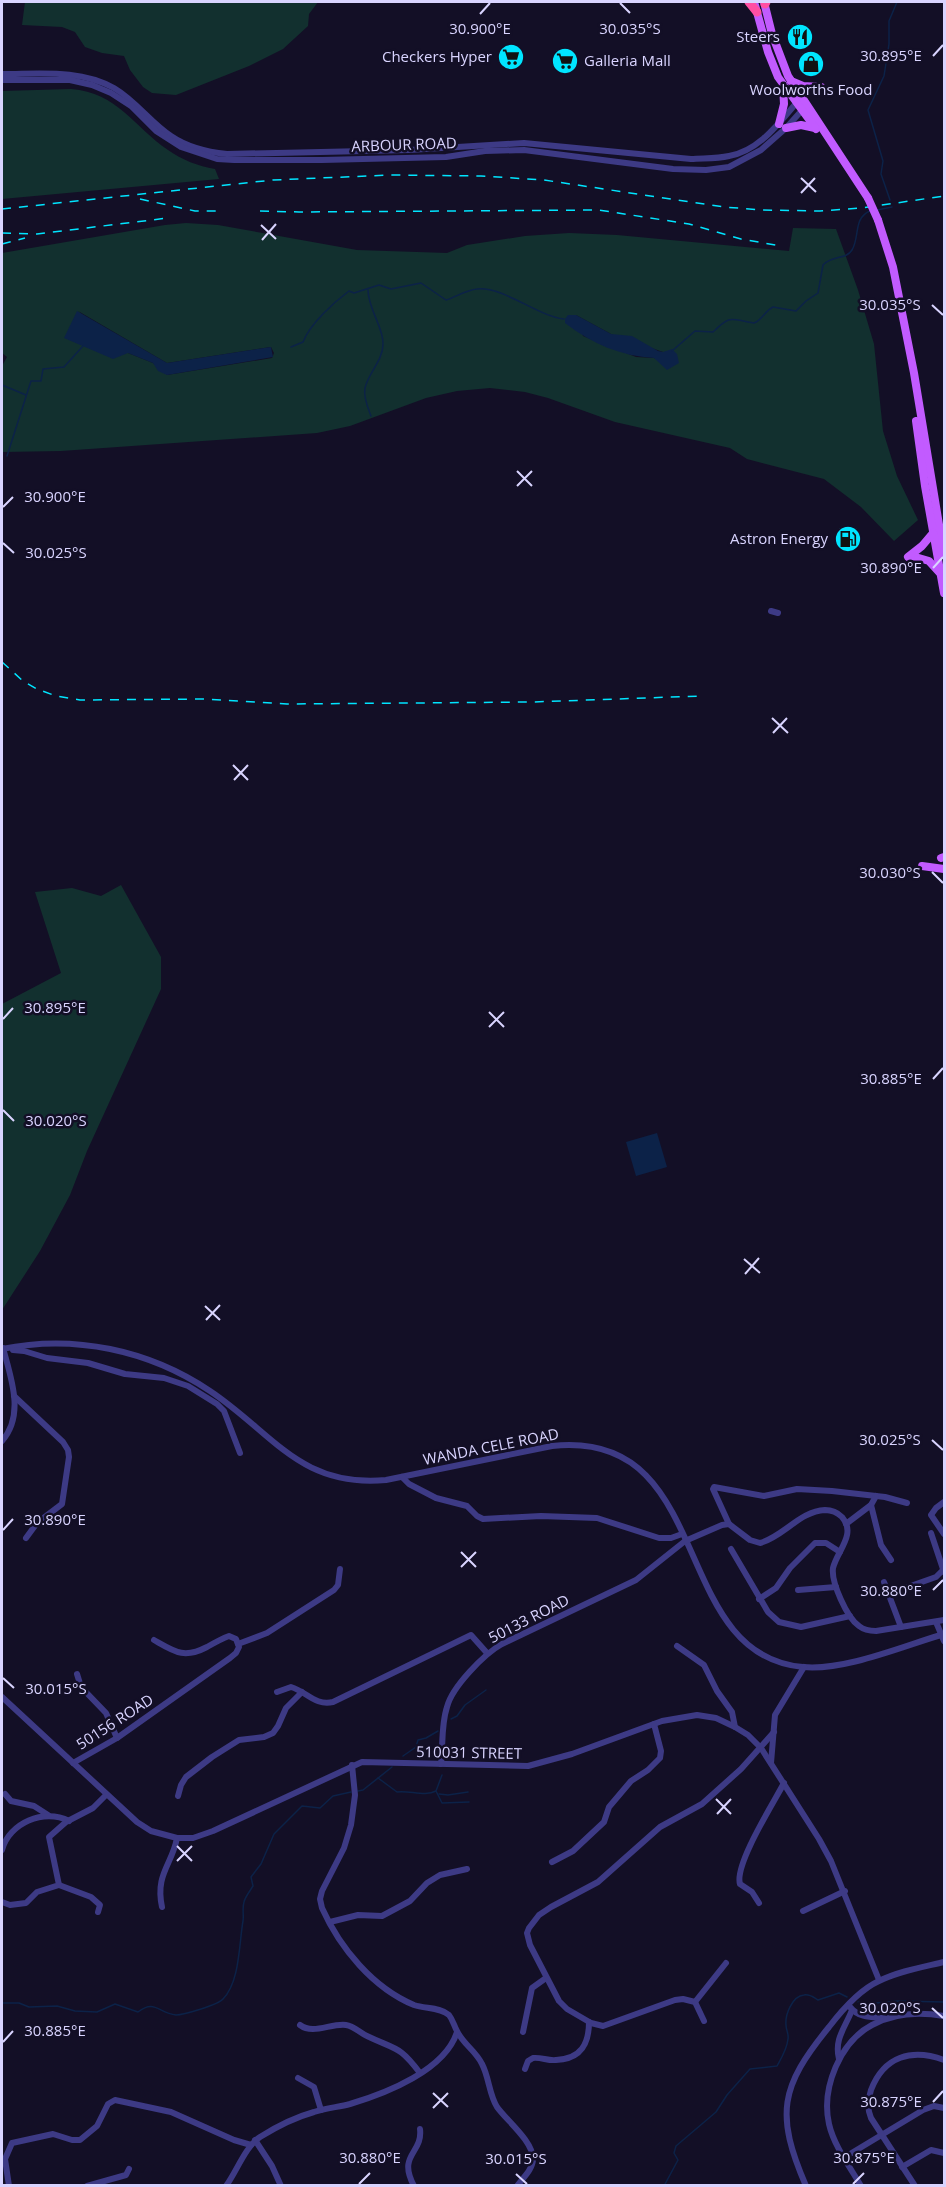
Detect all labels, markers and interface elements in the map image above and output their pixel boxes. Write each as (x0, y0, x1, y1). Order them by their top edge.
text: 30.900°E (449, 18, 511, 38)
text: 30.035°S (599, 18, 661, 38)
restaurant icon: Steers (785, 22, 815, 52)
place label: Steers (736, 26, 780, 46)
supermarket icon: Checkers Hyper (496, 42, 526, 72)
text: 30.895°E (860, 45, 922, 65)
place label: Checkers Hyper (382, 46, 492, 66)
supermarket icon: Galleria Mall (550, 46, 580, 76)
shop icon: Woolworths Food (796, 49, 826, 79)
place label: Galleria Mall (584, 50, 671, 70)
place label: Woolworths Food (749, 79, 873, 99)
street label: ARBOUR ROAD (351, 132, 457, 156)
text: 30.035°S (859, 294, 921, 314)
text: 30.900°E (24, 486, 86, 506)
fuel station icon: Astron Energy (833, 524, 863, 554)
place label: Astron Energy (730, 528, 828, 548)
text: 30.025°S (25, 542, 87, 562)
text: 30.890°E (860, 557, 922, 577)
text: 30.030°S (859, 862, 921, 882)
text: 30.895°E (24, 997, 86, 1017)
text: 30.885°E (860, 1068, 922, 1088)
text: 30.020°S (25, 1110, 87, 1130)
street label: WANDA CELE ROAD (421, 1423, 560, 1469)
text: 30.025°S (859, 1429, 921, 1449)
text: 30.890°E (24, 1509, 86, 1529)
text: 30.880°E (860, 1580, 922, 1600)
street label: 50133 ROAD (485, 1589, 572, 1647)
text: 30.015°S (25, 1678, 87, 1698)
street label: 50156 ROAD (72, 1689, 157, 1754)
street label: 510031 STREET (416, 1741, 523, 1763)
text: 30.020°S (859, 1997, 921, 2017)
text: 30.885°E (24, 2020, 86, 2040)
text: 30.875°E (860, 2091, 922, 2111)
text: 30.880°E (339, 2147, 401, 2167)
text: 30.875°E (833, 2147, 895, 2167)
text: 30.015°S (485, 2148, 547, 2168)

